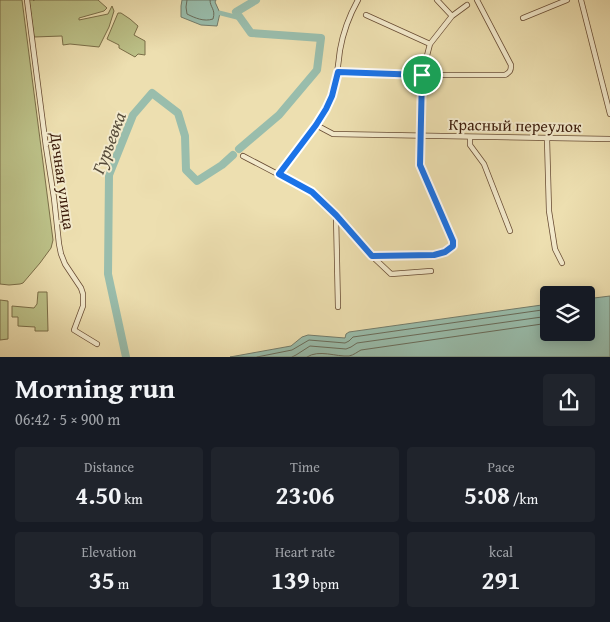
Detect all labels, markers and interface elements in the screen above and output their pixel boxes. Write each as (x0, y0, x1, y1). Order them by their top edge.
pin (401, 54, 443, 96)
icon: arrive (408, 61, 436, 89)
water label: Гурьевка (84, 107, 133, 179)
street label: Красный переулок (448, 112, 582, 138)
street label: Дачная улица (44, 130, 82, 232)
map controls (540, 286, 595, 341)
button: layers (540, 286, 595, 341)
text: Morning run (15, 367, 175, 408)
button: share (543, 374, 595, 426)
text: 06:42 · 5 × 900 m (15, 407, 120, 431)
text: Distance (84, 457, 134, 477)
text: Time (290, 457, 320, 477)
text: Pace (488, 457, 514, 477)
text: 4.50 (75, 477, 121, 513)
text: 23:06 (276, 477, 334, 513)
text: 5:08 (464, 477, 510, 513)
text: km (121, 489, 143, 509)
text: /km (510, 489, 538, 509)
text: Elevation (82, 542, 136, 562)
text: Heart rate (275, 542, 335, 562)
text: kcal (489, 542, 513, 562)
text: 35 (89, 562, 115, 598)
text: 139 (271, 562, 310, 598)
text: 291 (482, 562, 520, 598)
text: m (115, 574, 129, 594)
text: bpm (310, 574, 339, 594)

